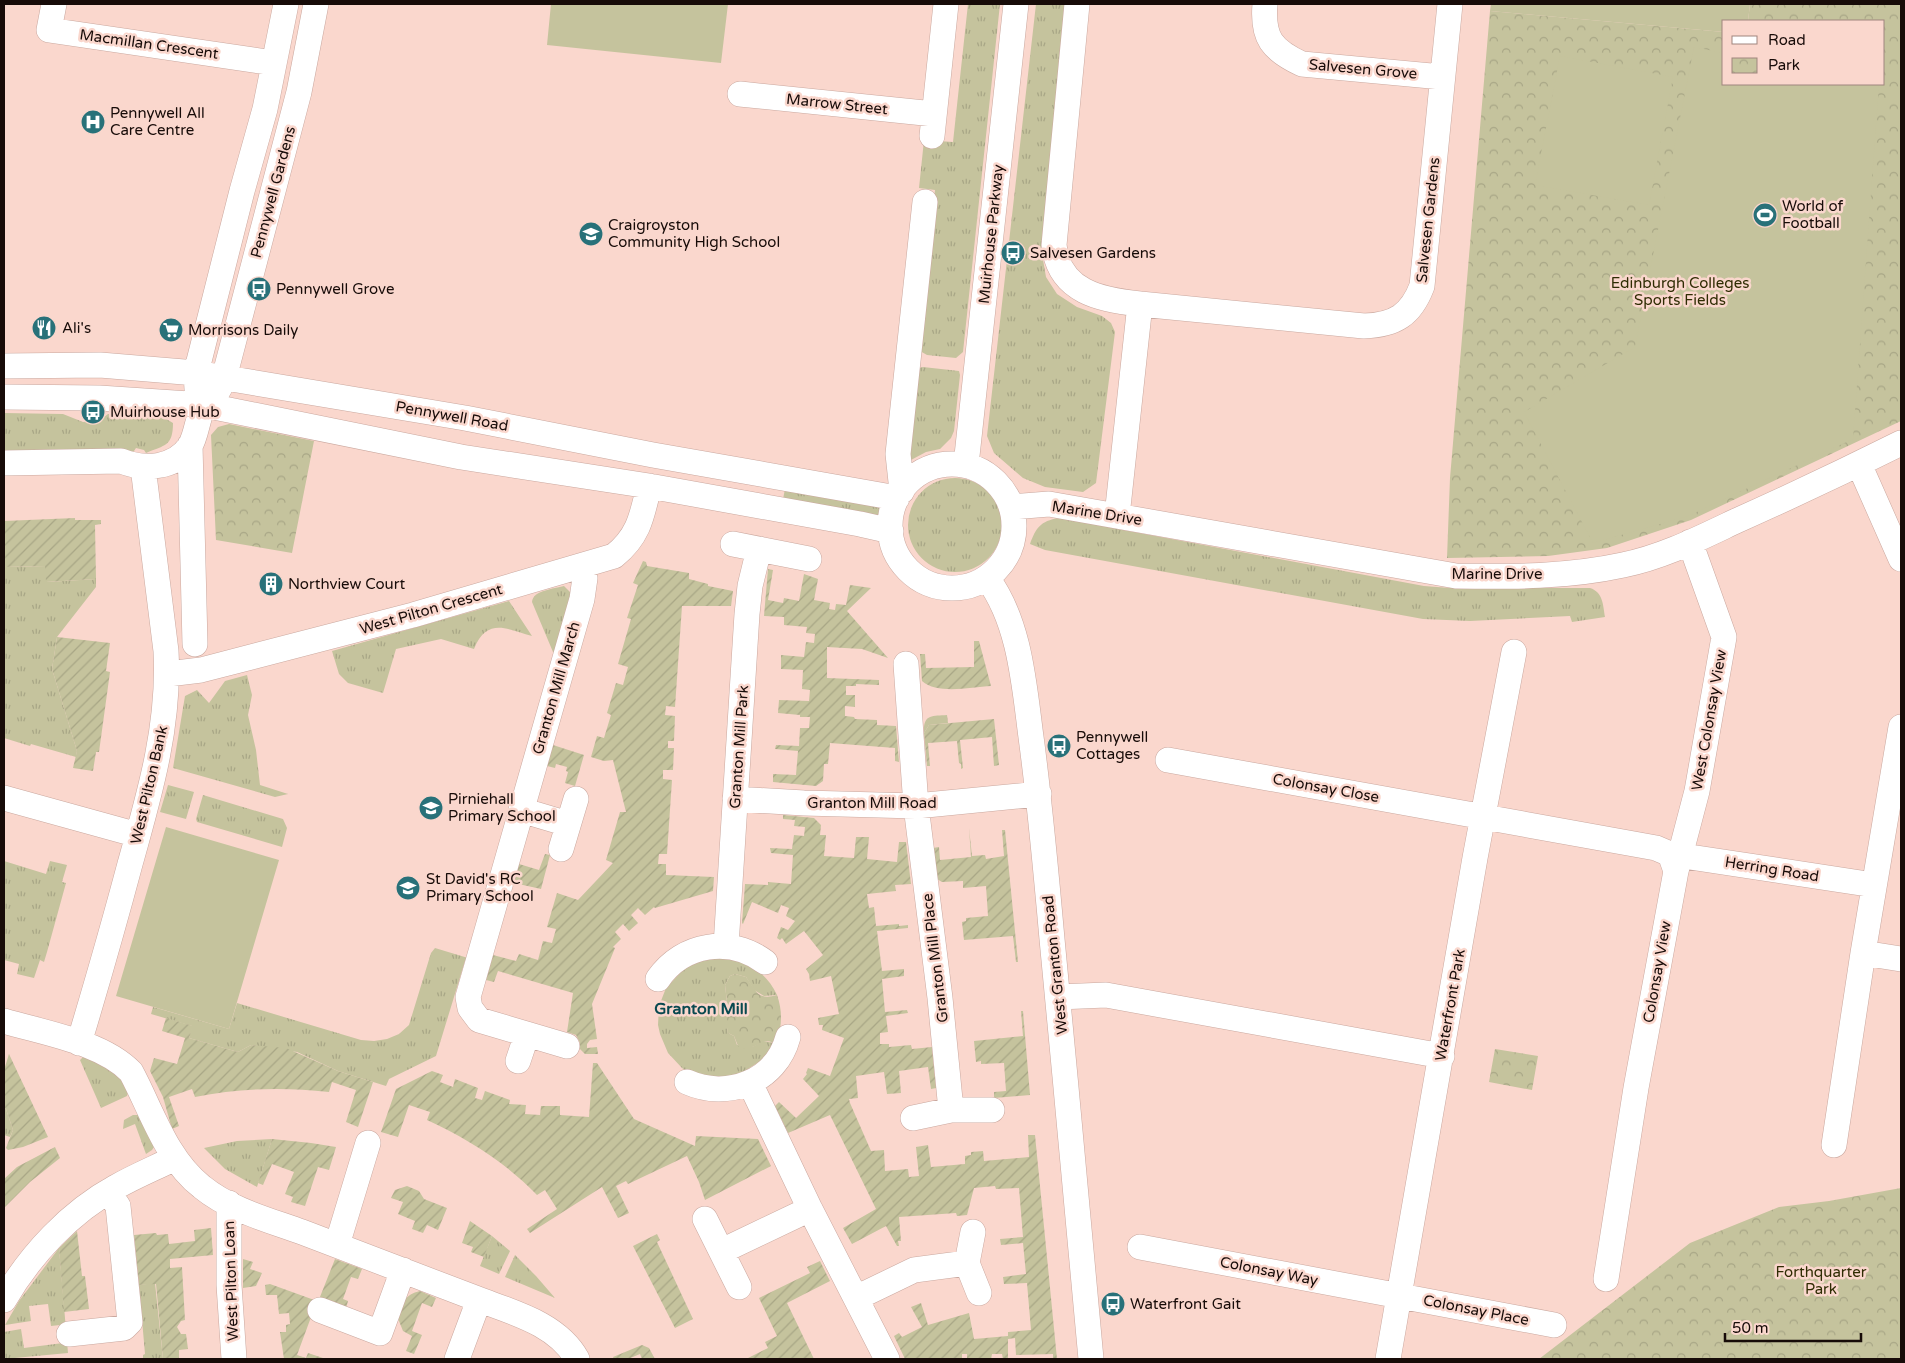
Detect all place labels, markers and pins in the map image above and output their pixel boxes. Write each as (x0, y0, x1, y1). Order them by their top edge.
place label: Pennywell All Care Centre (110, 104, 205, 139)
hospital icon: Pennywell All Care Centre (80, 109, 106, 135)
place label: World of Football (1782, 197, 1844, 232)
sports icon: World of Football (1752, 202, 1778, 228)
place label: Craigroyston Community High School (608, 216, 780, 251)
school or university icon: Craigroyston Community High School (578, 221, 604, 247)
bus stop icon: Salvesen Gardens (1000, 240, 1026, 266)
place label: Salvesen Gardens (1030, 244, 1156, 262)
bus stop icon: Pennywell Grove (246, 276, 272, 302)
place label: Pennywell Grove (276, 280, 394, 298)
restaurant icon: Ali's (31, 315, 57, 341)
supermarket icon: Morrisons Daily (158, 317, 184, 343)
place label: Ali's (62, 319, 91, 337)
place label: Morrisons Daily (188, 321, 298, 339)
bus stop icon: Muirhouse Hub (80, 399, 106, 425)
place label: Muirhouse Hub (110, 403, 220, 421)
building icon: Northview Court (258, 571, 284, 597)
place label: Northview Court (288, 575, 405, 593)
place label: Pennywell Cottages (1076, 728, 1148, 763)
bus stop icon: Pennywell Cottages (1046, 733, 1072, 759)
place label: Pirniehall Primary School (448, 790, 556, 825)
school or university icon: Pirniehall Primary School (418, 795, 444, 821)
place label: St David's RC Primary School (426, 870, 534, 905)
school or university icon: St David's RC Primary School (395, 875, 421, 901)
bus stop icon: Waterfront Gait (1100, 1291, 1126, 1317)
place label: Waterfront Gait (1130, 1295, 1241, 1313)

